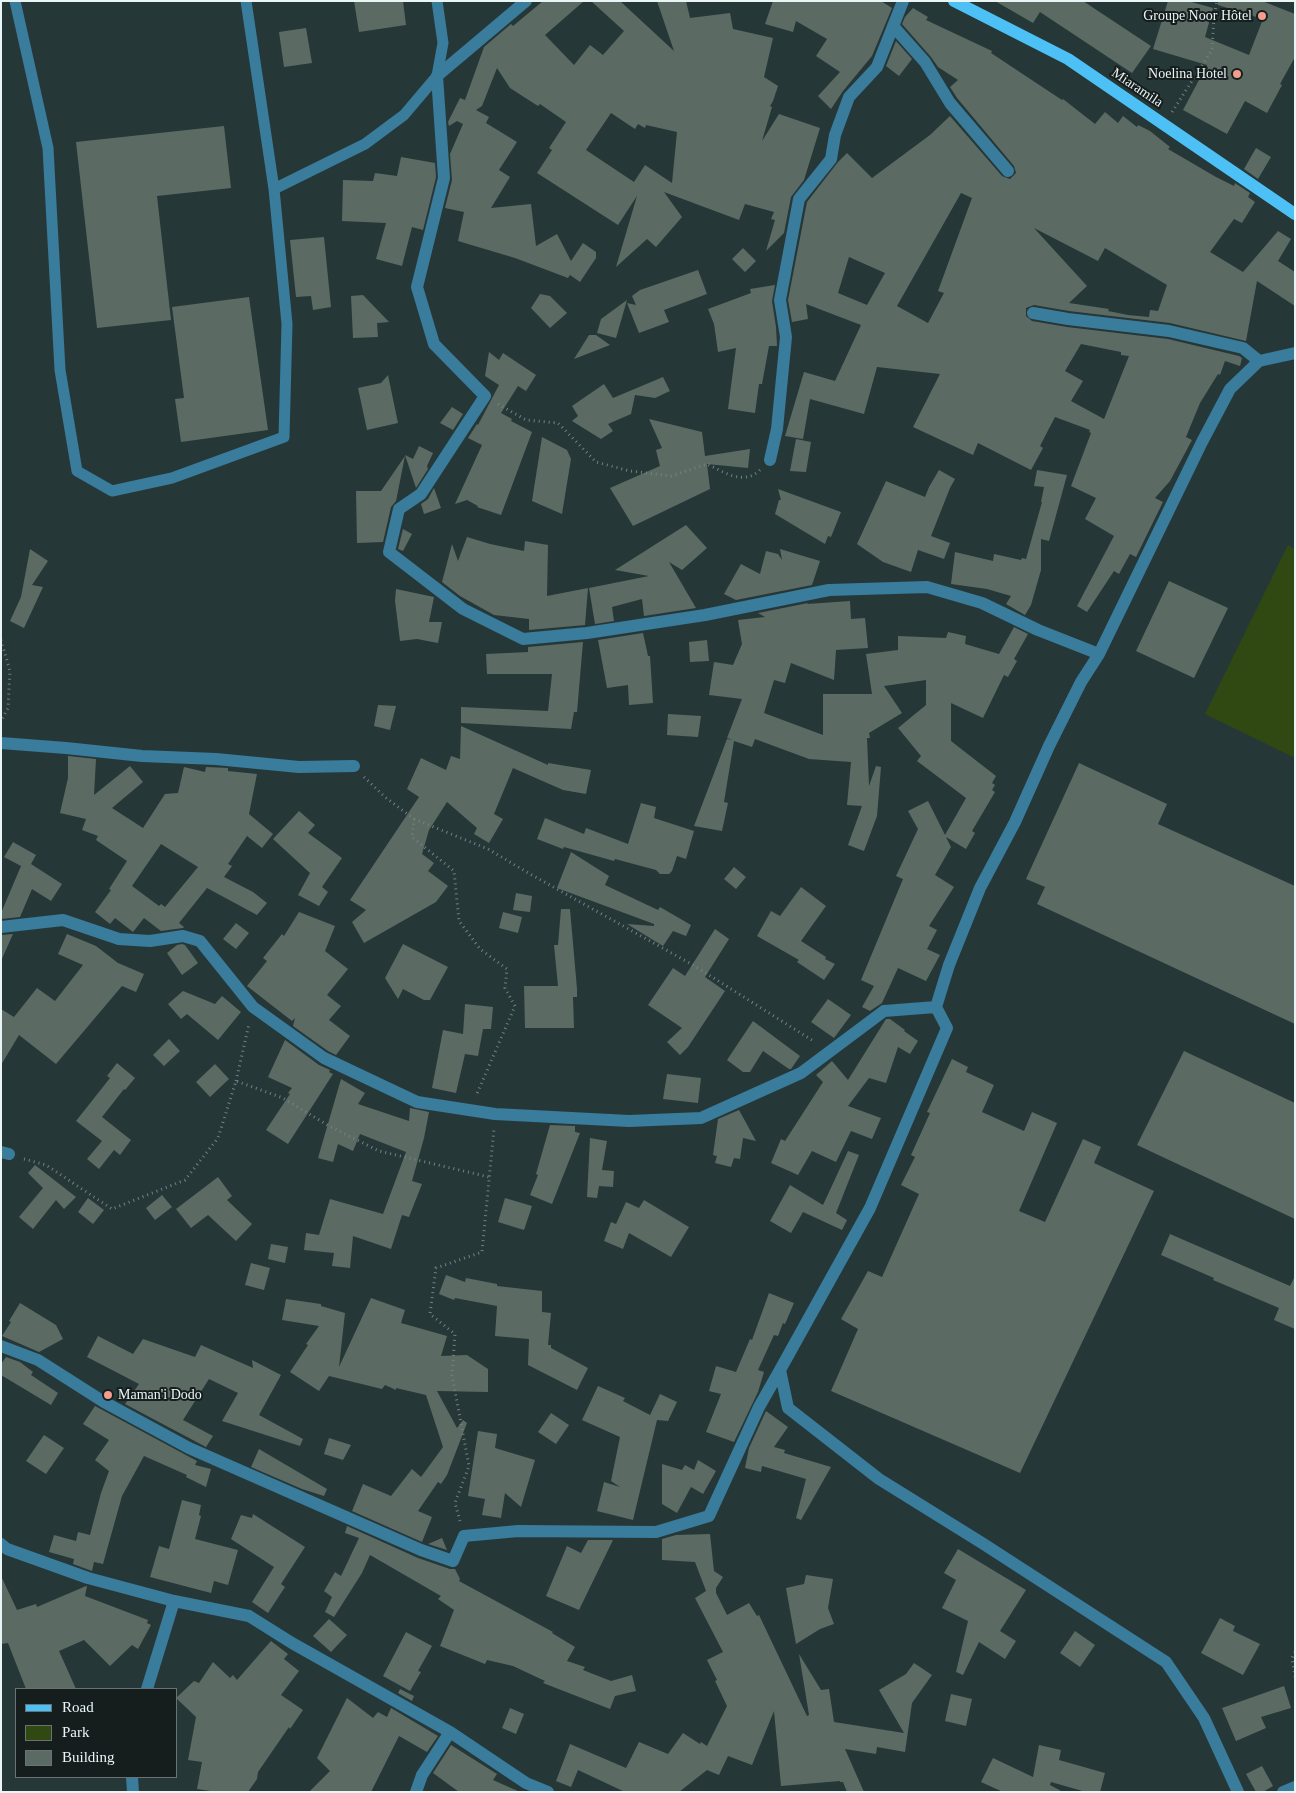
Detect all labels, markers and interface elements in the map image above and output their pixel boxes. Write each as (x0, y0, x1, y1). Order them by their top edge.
place label: Groupe Noor Hôtel (1143, 8, 1252, 24)
marker: Groupe Noor Hôtel (1256, 10, 1268, 22)
street label: Miaramila (1108, 65, 1166, 111)
place label: Noelina Hotel (1148, 66, 1227, 82)
marker: Noelina Hotel (1231, 68, 1243, 80)
place label: Maman'i Dodo (118, 1387, 202, 1403)
marker: Maman'i Dodo (102, 1389, 114, 1401)
legend (15, 1688, 178, 1778)
text: Road (62, 1699, 94, 1715)
text: Park (62, 1724, 90, 1740)
text: Building (62, 1749, 115, 1765)

